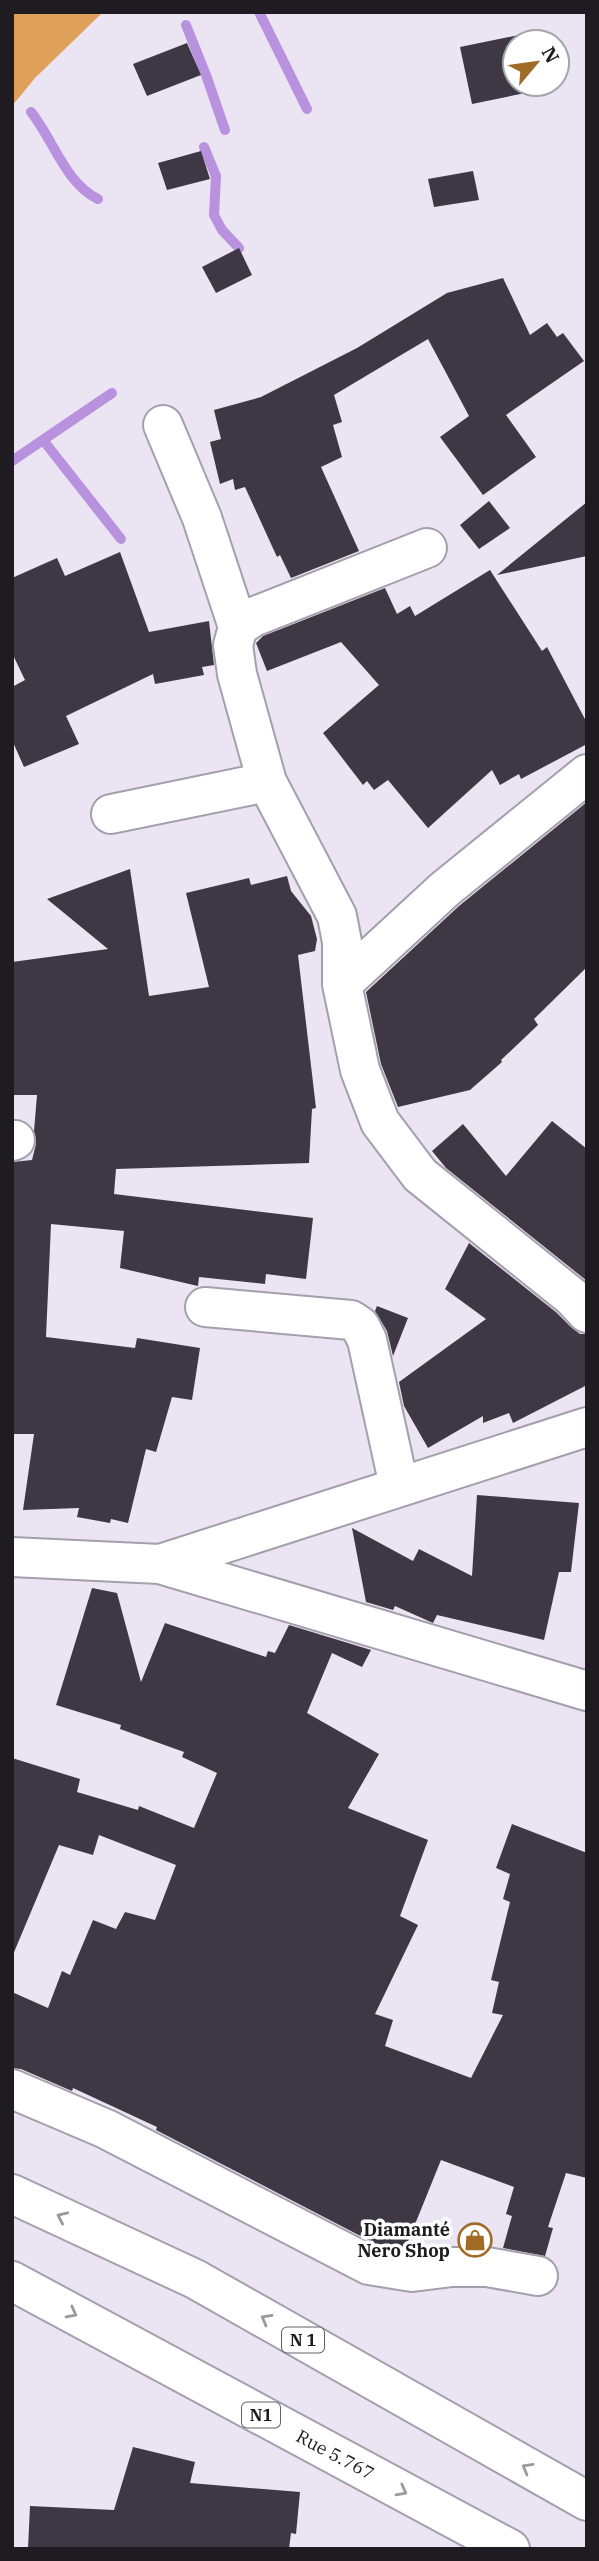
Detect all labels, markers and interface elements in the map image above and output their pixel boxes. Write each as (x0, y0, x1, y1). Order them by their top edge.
north arrow (501, 28, 571, 98)
text: N (537, 42, 565, 67)
one-way arrow (57, 2212, 69, 2226)
place label: Diamanté Nero Shop (357, 2218, 450, 2262)
shop icon: Diamanté Nero Shop (456, 2221, 494, 2259)
one-way arrow (65, 2305, 78, 2318)
one-way arrow (260, 2314, 273, 2327)
road number: N 1 (282, 2328, 324, 2352)
road number: N1 (242, 2402, 280, 2428)
street label: Rue 5.767 (292, 2424, 378, 2485)
one-way arrow (522, 2463, 535, 2476)
one-way arrow (395, 2483, 407, 2496)

